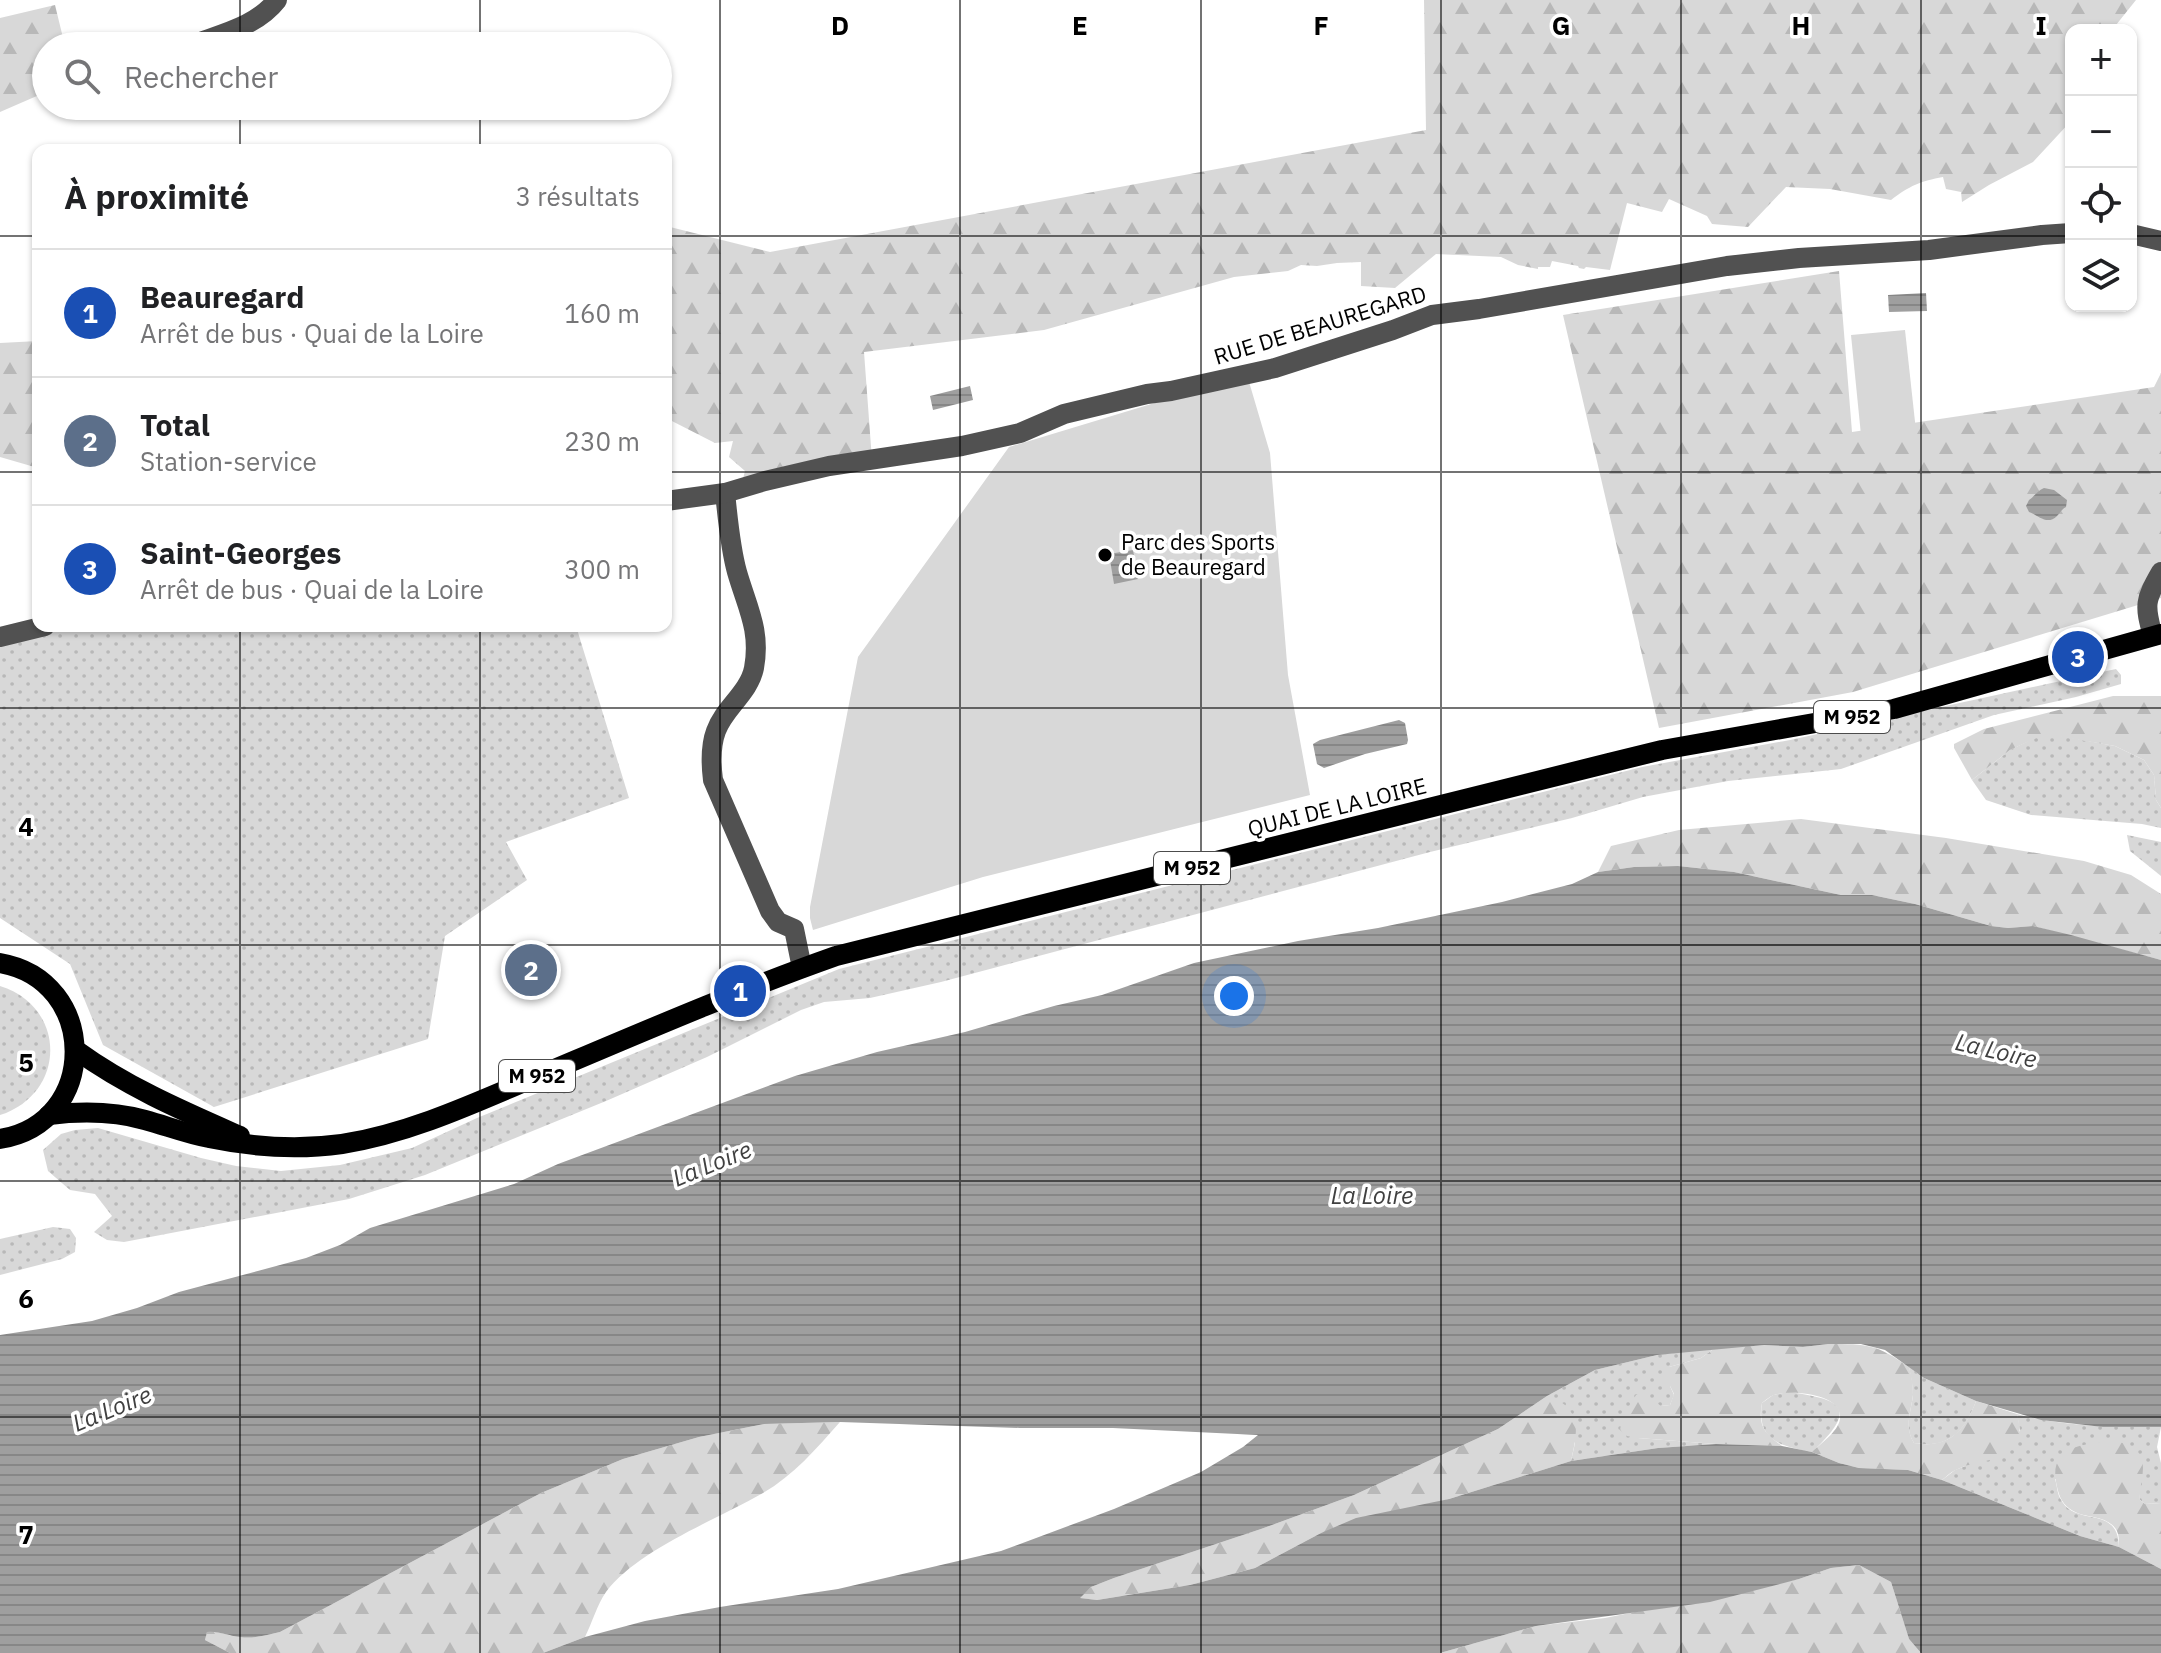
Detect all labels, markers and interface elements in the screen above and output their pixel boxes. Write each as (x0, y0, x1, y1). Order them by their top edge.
text: D (831, 8, 849, 42)
text: E (1072, 8, 1088, 42)
text: F (1313, 8, 1329, 42)
text: G (1552, 8, 1570, 42)
text: H (1792, 8, 1810, 42)
text: I (2035, 8, 2047, 42)
map controls (2065, 24, 2137, 312)
button: + (2065, 24, 2137, 96)
search box (32, 32, 672, 120)
icon: search (60, 54, 104, 98)
text: Rechercher (124, 57, 278, 96)
button: − (2065, 96, 2137, 168)
button: locate (2065, 168, 2137, 240)
text: À proximité (64, 174, 249, 218)
text: 3 résultats (515, 179, 640, 213)
button: layers (2065, 240, 2137, 312)
text: Beauregard (140, 277, 304, 316)
street label: RUE DE BEAUREGARD (1210, 278, 1430, 371)
text: 1 (82, 296, 98, 330)
text: 160 m (564, 296, 640, 330)
text: Arrêt de bus · Quai de la Loire (140, 316, 484, 350)
text: Total (140, 405, 210, 444)
text: 2 (82, 424, 98, 458)
text: 230 m (564, 424, 640, 458)
text: Station-service (140, 444, 317, 478)
place label: Parc des Sports de Beauregard (1121, 527, 1275, 581)
text: Saint-Georges (140, 533, 341, 572)
marker: Parc des Sports de Beauregard (1096, 546, 1114, 564)
text: 3 (82, 552, 98, 586)
text: 300 m (564, 552, 640, 586)
text: Arrêt de bus · Quai de la Loire (140, 572, 484, 606)
pin: 3 (2052, 627, 2104, 687)
road number: M 952 (1814, 701, 1890, 733)
street label: QUAI DE LA LOIRE (1244, 770, 1429, 843)
text: 4 (18, 809, 34, 843)
road number: M 952 (1154, 852, 1230, 884)
pin: 2 (505, 940, 557, 1000)
pin: 1 (714, 961, 766, 1021)
your location (1214, 976, 1254, 1016)
water label: La Loire (1952, 1025, 2040, 1075)
text: 5 (18, 1045, 34, 1079)
road number: M 952 (499, 1060, 575, 1092)
water label: La Loire (667, 1133, 756, 1193)
water label: La Loire (1331, 1179, 1413, 1211)
text: 6 (18, 1281, 34, 1315)
water label: La Loire (67, 1378, 156, 1438)
text: 7 (18, 1517, 34, 1551)

